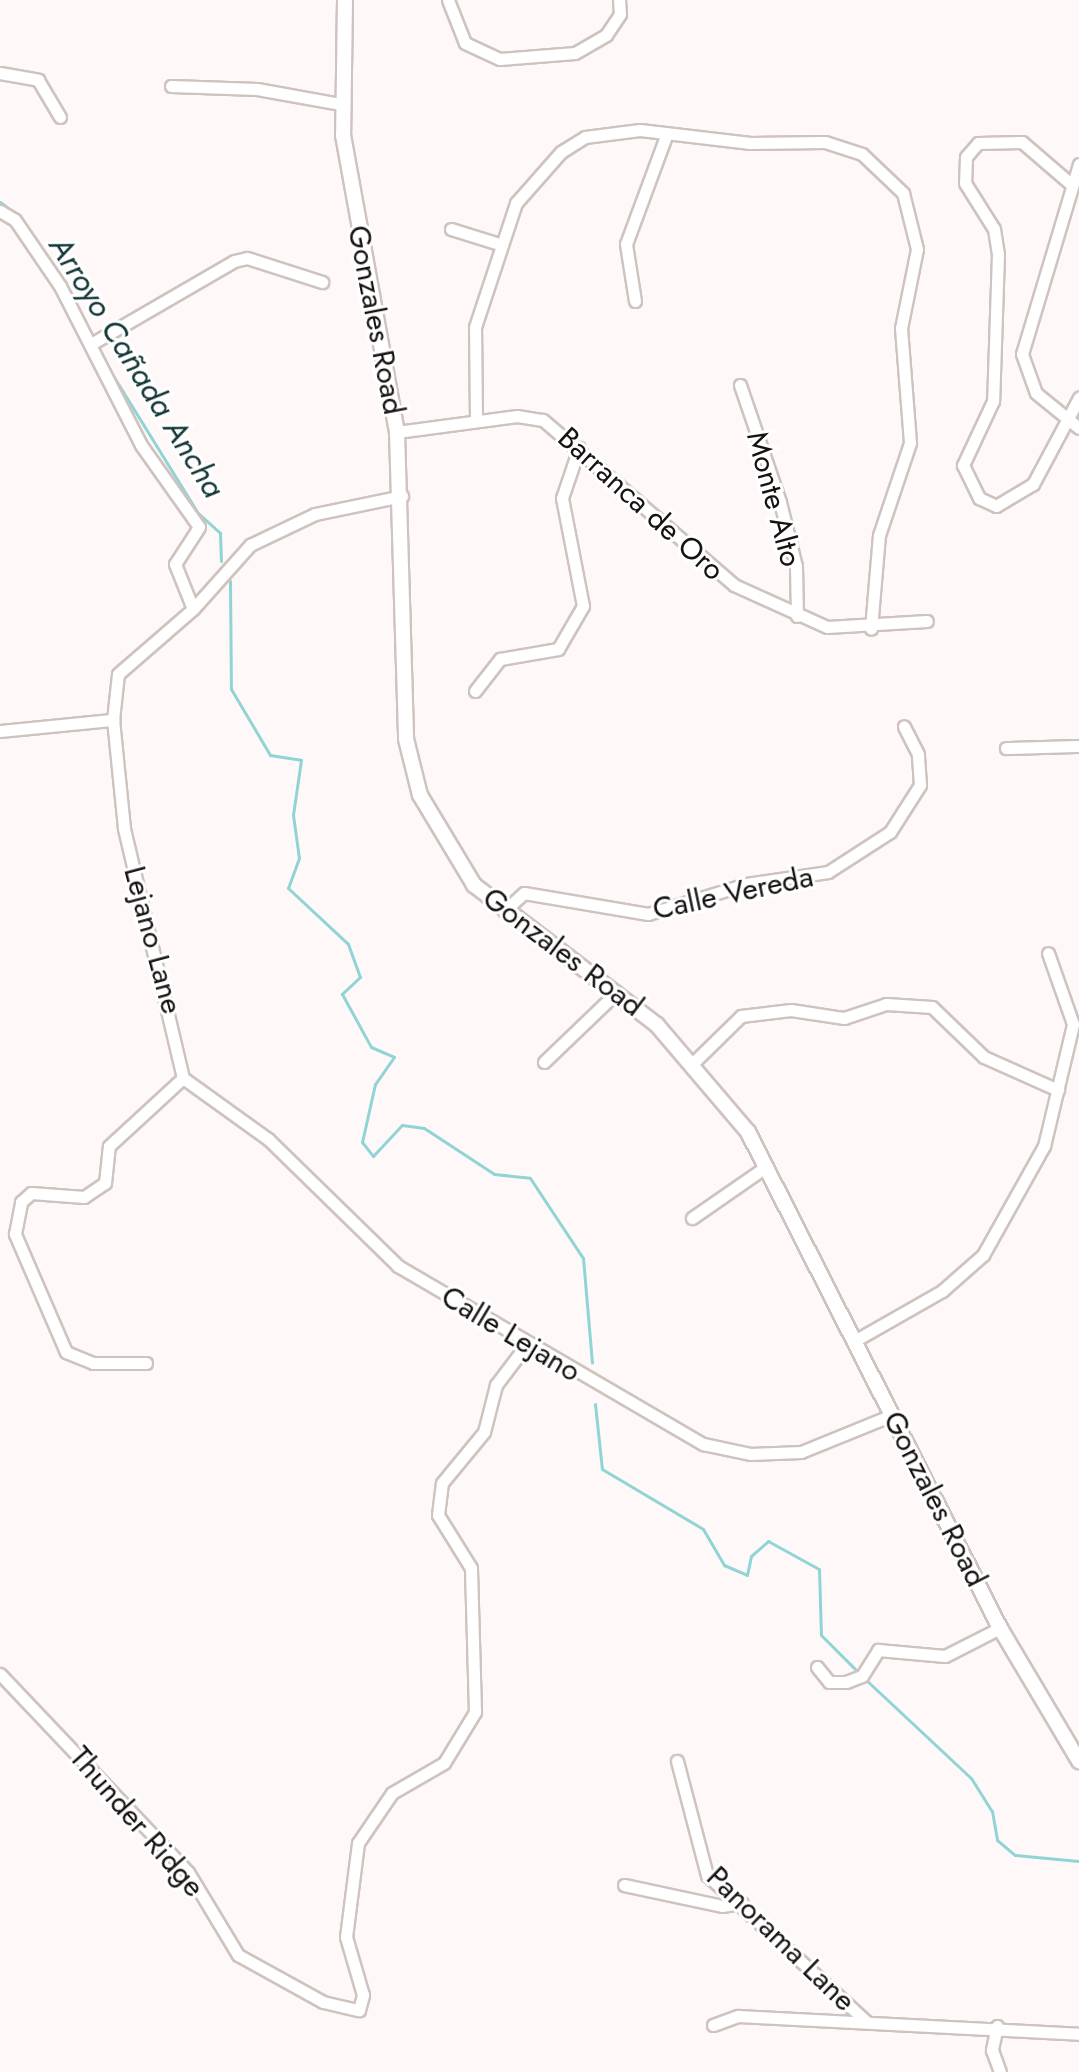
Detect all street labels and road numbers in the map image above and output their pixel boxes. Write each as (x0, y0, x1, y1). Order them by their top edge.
street label: Gonzales Road (340, 222, 412, 418)
street label: Barranca de Oro (550, 420, 732, 588)
street label: Monte Alto (739, 428, 809, 570)
street label: Calle Vereda (650, 858, 816, 928)
street label: Lejano Lane (116, 862, 190, 1018)
street label: Gonzales Road (476, 880, 650, 1024)
street label: Calle Lejano (435, 1278, 587, 1390)
street label: Gonzales Road (875, 1405, 995, 1593)
street label: Thunder Ridge (62, 1740, 212, 1904)
street label: Panorama Lane (699, 1859, 863, 2019)

